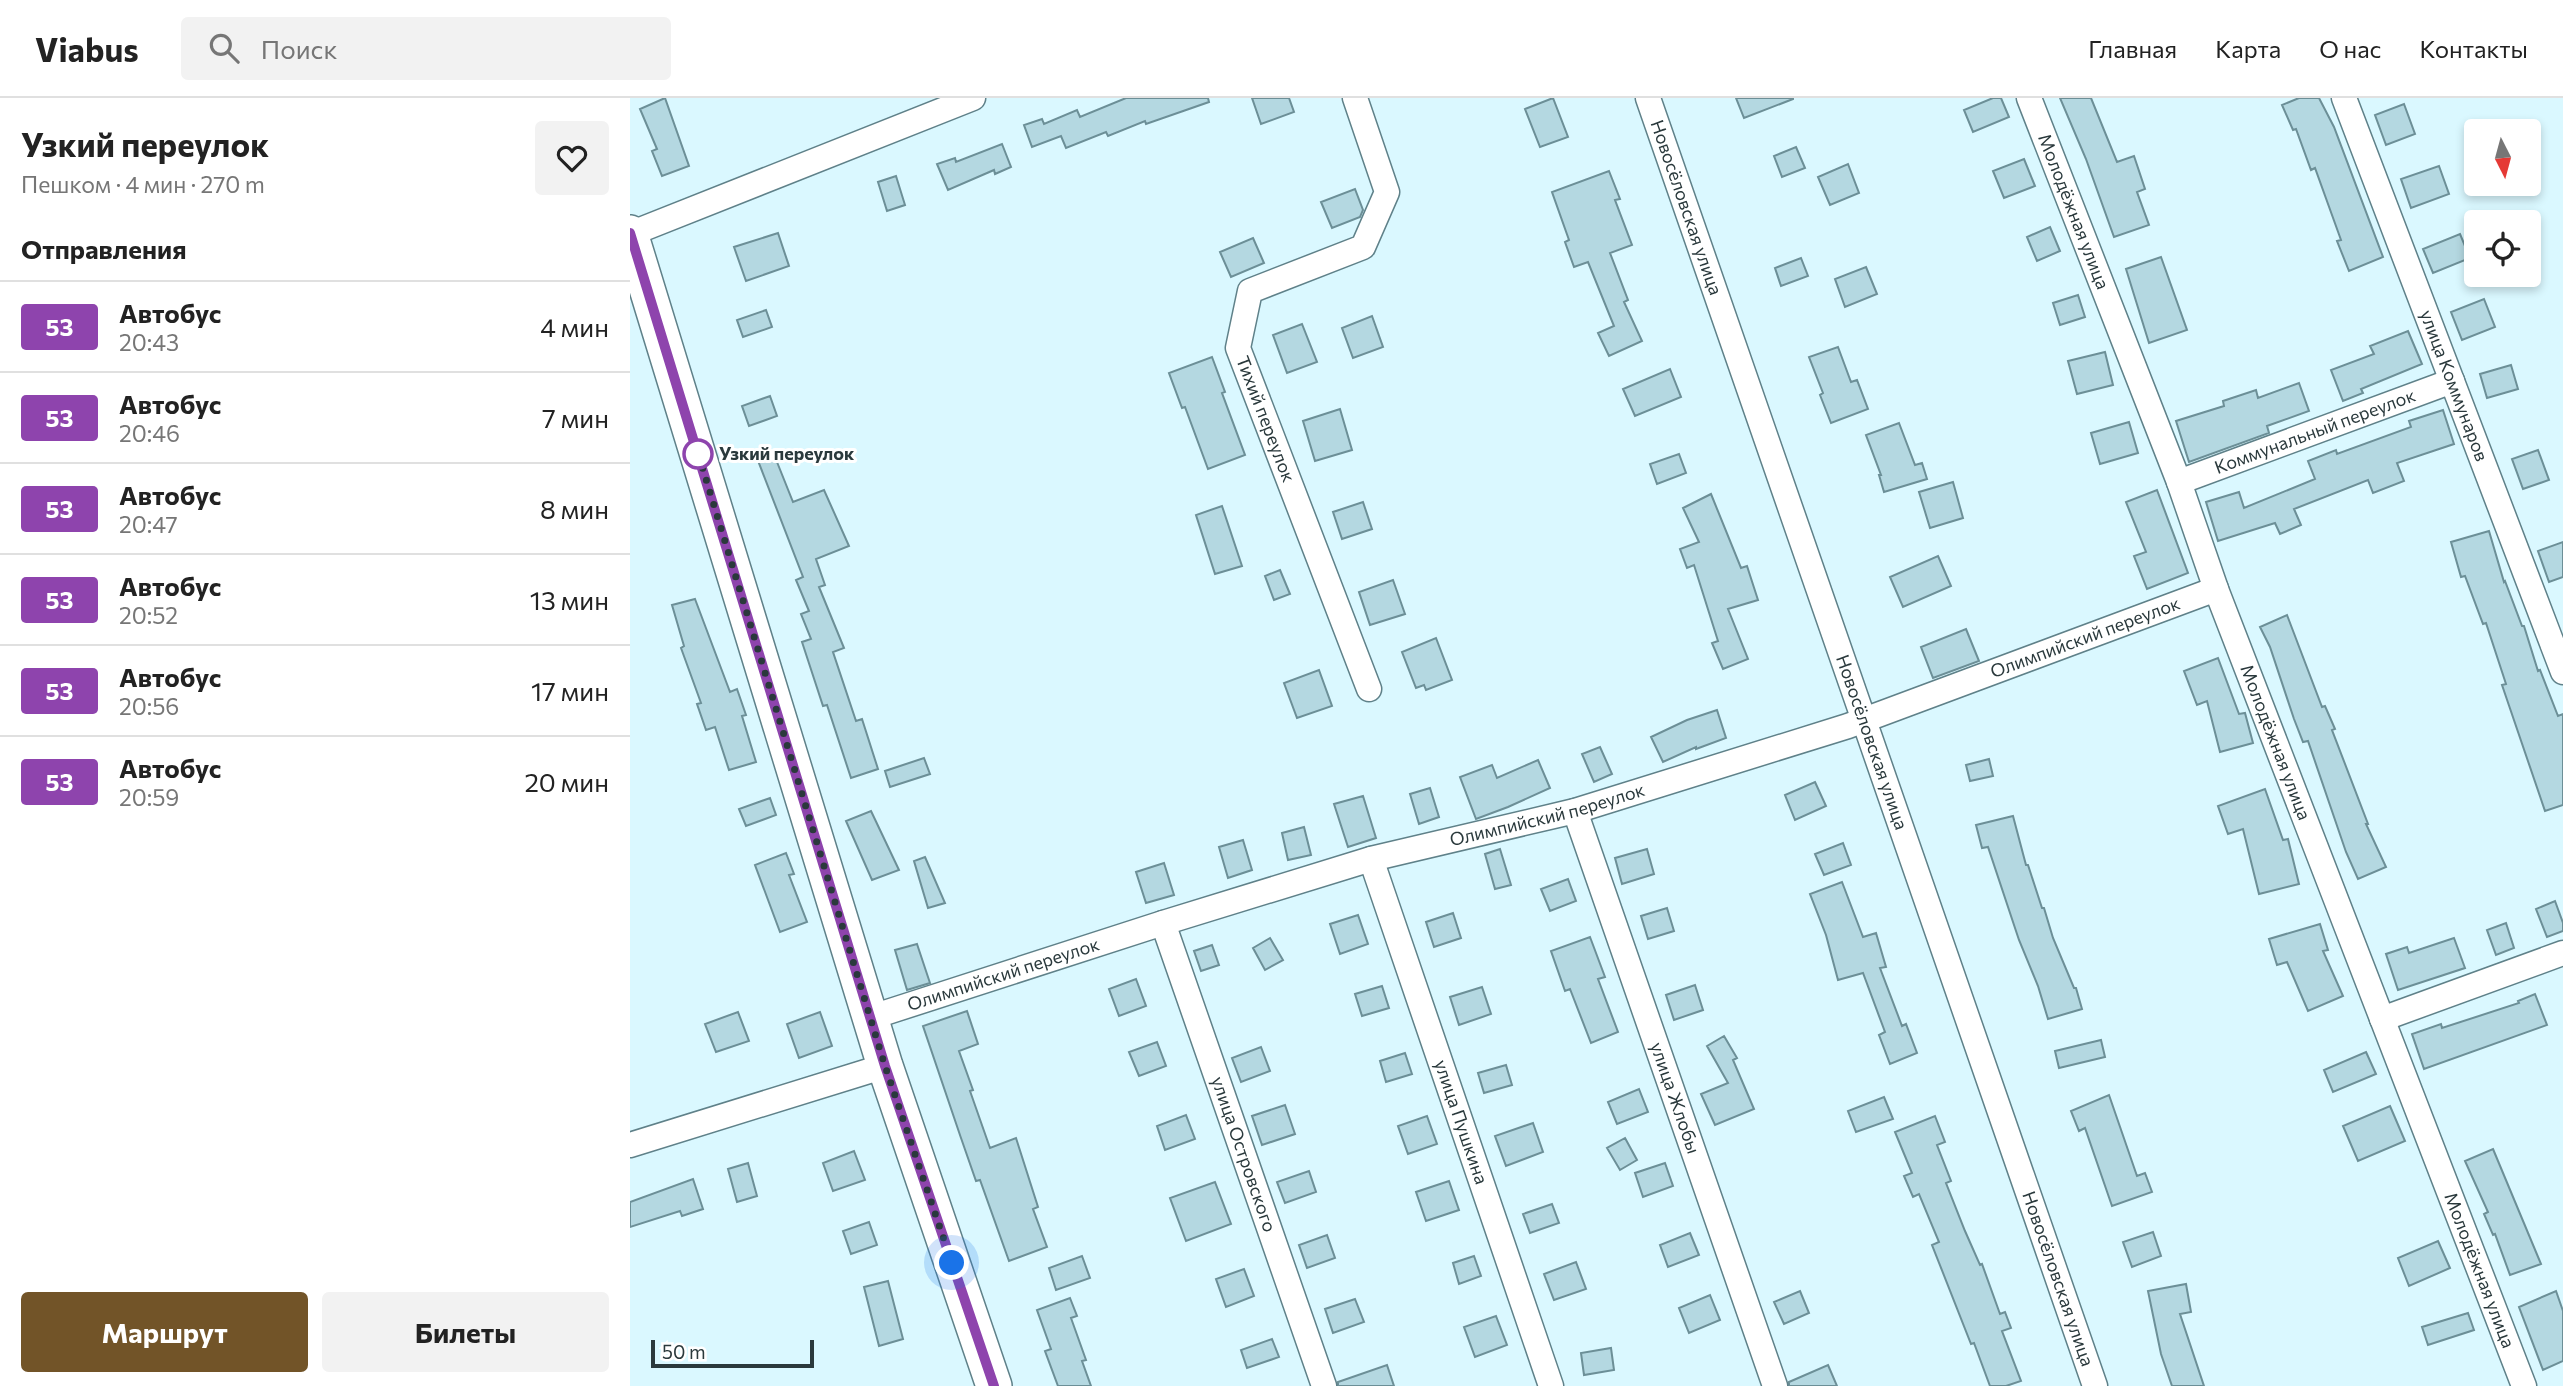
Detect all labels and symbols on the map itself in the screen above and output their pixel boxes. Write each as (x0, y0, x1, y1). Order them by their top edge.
street label: Новосёловская улица (1646, 117, 1728, 298)
north arrow (2464, 119, 2541, 196)
street label: Молодёжная улица (2034, 130, 2115, 292)
street label: улица Коммунаров (2416, 307, 2494, 464)
street label: Тихий переулок (1232, 353, 1301, 485)
street label: Коммунальный переулок (2211, 383, 2418, 478)
marker: Узкий переулок (683, 439, 713, 469)
place label: Узкий переулок (719, 442, 855, 464)
street label: Олимпийский переулок (1987, 591, 2183, 682)
street label: Новосёловская улица (1832, 652, 1913, 832)
street label: Молодёжная улица (2236, 661, 2316, 823)
street label: Олимпийский переулок (1447, 778, 1647, 850)
street label: Олимпийский переулок (904, 932, 1102, 1015)
street label: улица Жлобы (1646, 1039, 1705, 1156)
street label: улица Пушкина (1430, 1057, 1493, 1187)
street label: улица Островского (1207, 1073, 1282, 1235)
street label: Новосёловская улица (2018, 1188, 2099, 1369)
street label: Молодёжная улица (2440, 1189, 2520, 1351)
your location (934, 1245, 969, 1280)
scale bar (651, 1337, 814, 1369)

